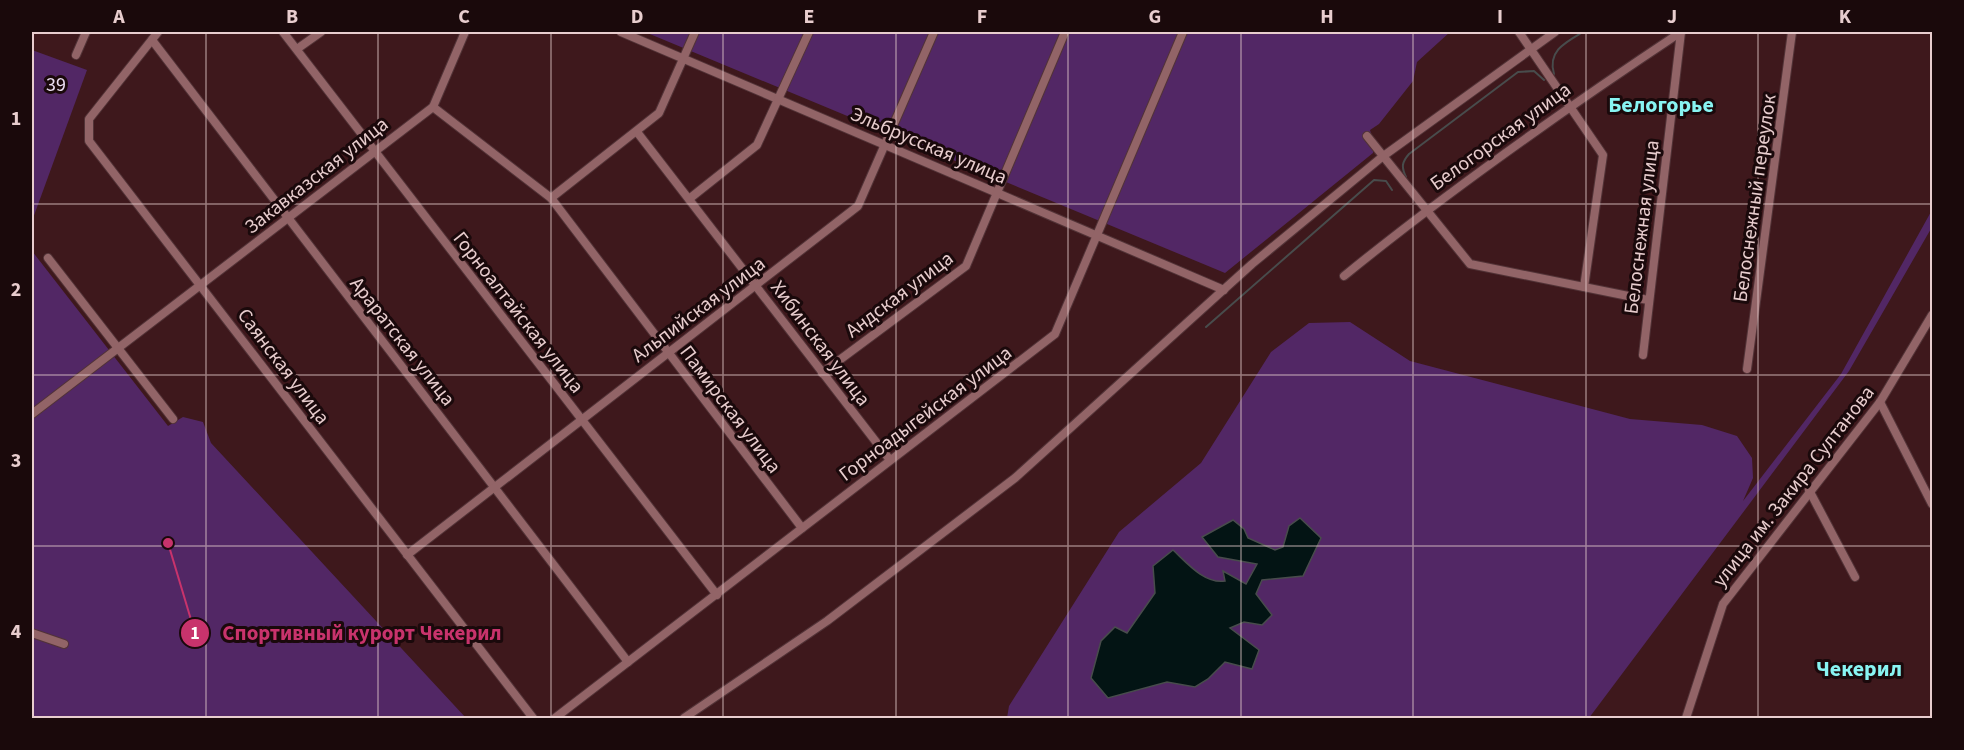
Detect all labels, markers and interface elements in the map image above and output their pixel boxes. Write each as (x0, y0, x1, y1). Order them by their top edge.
text: A (112, 3, 125, 31)
text: B (286, 3, 298, 31)
text: C (458, 3, 470, 31)
text: D (631, 3, 643, 31)
text: E (804, 3, 814, 31)
text: F (977, 3, 987, 31)
text: G (1149, 3, 1161, 31)
text: H (1320, 3, 1334, 31)
text: I (1497, 3, 1503, 31)
text: J (1667, 3, 1677, 31)
text: K (1839, 3, 1852, 31)
park label: 39 (46, 71, 66, 99)
street label: Белогорская улица (1424, 76, 1577, 197)
district label: Белогорье (1608, 89, 1714, 121)
street label: Белоснежный переулок (1727, 92, 1783, 304)
street label: Эльбрусская улица (846, 100, 1011, 191)
text: 1 (11, 105, 21, 133)
street label: Закавказская улица (239, 111, 394, 241)
street label: Белоснежная улица (1617, 139, 1667, 316)
street label: Горноалтайская улица (446, 226, 590, 399)
street label: Андская улица (840, 245, 959, 345)
street label: Альпийская улица (626, 250, 771, 369)
street label: Араратская улица (343, 271, 462, 412)
street label: Хибинская улица (764, 275, 877, 412)
text: 2 (11, 276, 21, 304)
street label: Саянская улица (230, 303, 336, 430)
street label: Горноадыгейская улица (833, 339, 1018, 488)
street label: Памирская улица (673, 340, 788, 479)
street label: улица им. Закира Султанова (1706, 380, 1881, 593)
text: 3 (11, 447, 21, 475)
callout: Спортивный курорт Чекерил (180, 613, 513, 652)
text: 4 (11, 618, 22, 646)
text: Спортивный курорт Чекерил (222, 618, 502, 648)
text: 1 (190, 621, 200, 646)
district label: Чекерил (1816, 653, 1902, 685)

